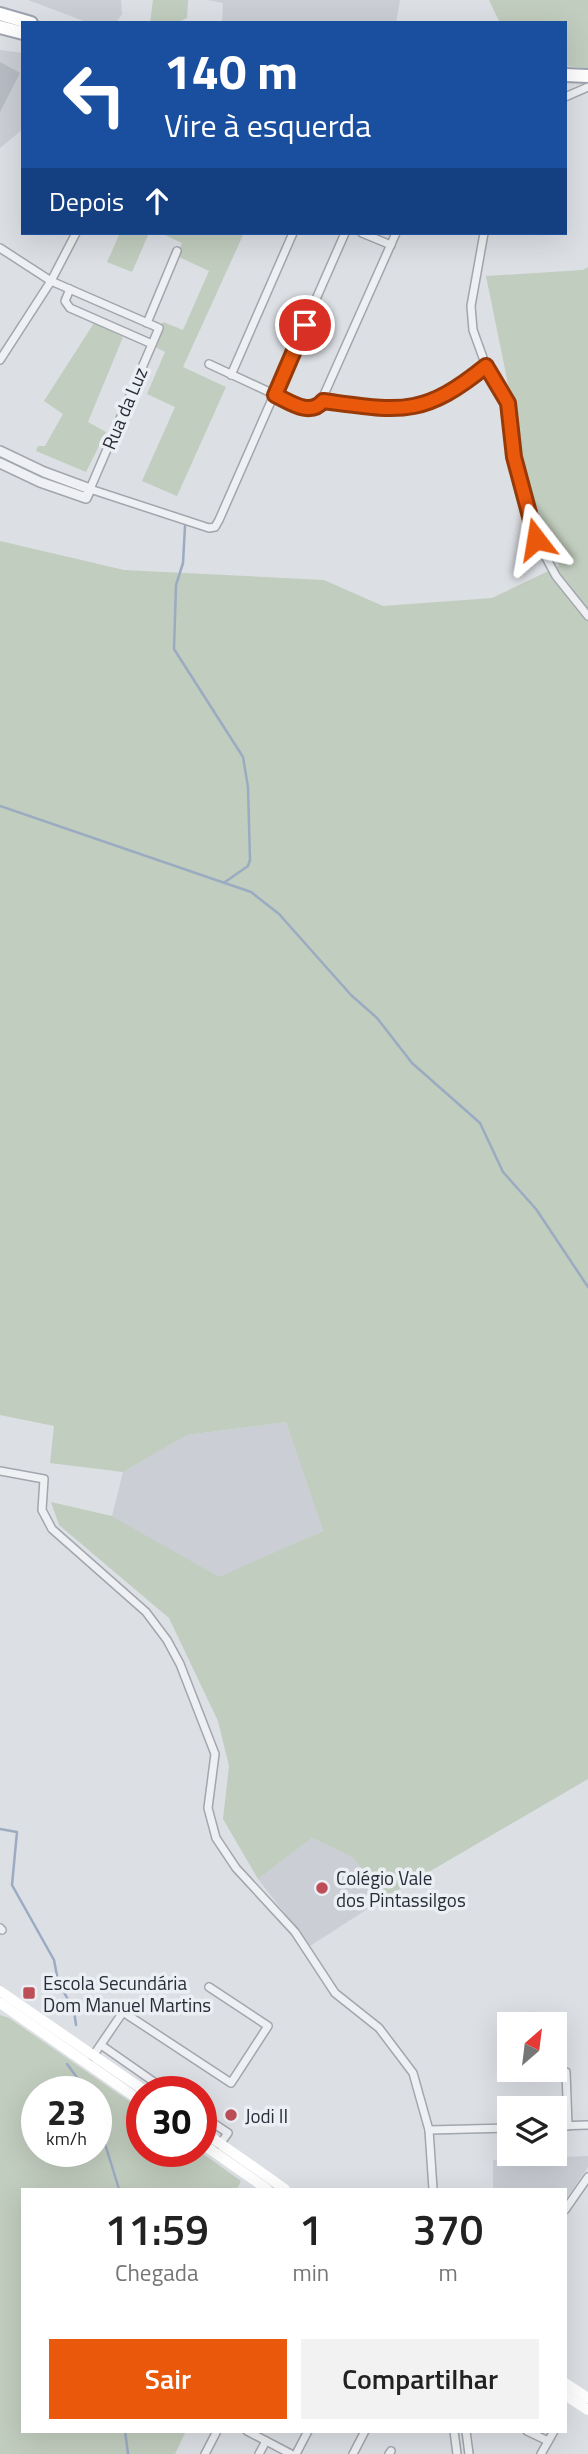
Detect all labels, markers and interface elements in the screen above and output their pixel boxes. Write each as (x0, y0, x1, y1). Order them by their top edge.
text: 140 m (164, 33, 298, 108)
icon: left (49, 49, 140, 140)
text: Vire à esquerda (164, 101, 371, 149)
text: Depois (49, 182, 124, 221)
icon: ahead (138, 182, 176, 220)
pin (275, 295, 335, 355)
icon: arrive (286, 306, 324, 344)
street label: Rua da Luz (94, 362, 154, 454)
position arrow (499, 502, 573, 576)
place label: Colégio Vale dos Pintassilgos (336, 1863, 466, 1914)
marker: Colégio Vale dos Pintassilgos (314, 1880, 330, 1896)
place label: Escola Secundária Dom Manuel Martins (43, 1968, 211, 2019)
marker: Escola Secundária Dom Manuel Martins (21, 1985, 37, 2001)
north arrow (497, 2012, 567, 2082)
map controls (497, 2012, 567, 2166)
speed limit sign: 30 (126, 2076, 217, 2167)
text: 23 (47, 2085, 86, 2139)
button: layers (497, 2096, 567, 2166)
place label: Jodi II (245, 2101, 288, 2130)
marker: Jodi II (223, 2107, 239, 2123)
text: km/h (46, 2125, 87, 2152)
text: 11:59 (105, 2197, 209, 2261)
text: 1 (299, 2197, 323, 2261)
text: 370 (413, 2197, 483, 2261)
text: Chegada (115, 2255, 198, 2290)
text: min (292, 2255, 329, 2290)
text: m (438, 2255, 458, 2290)
button: Sair (49, 2339, 287, 2419)
button: Compartilhar (301, 2339, 539, 2419)

